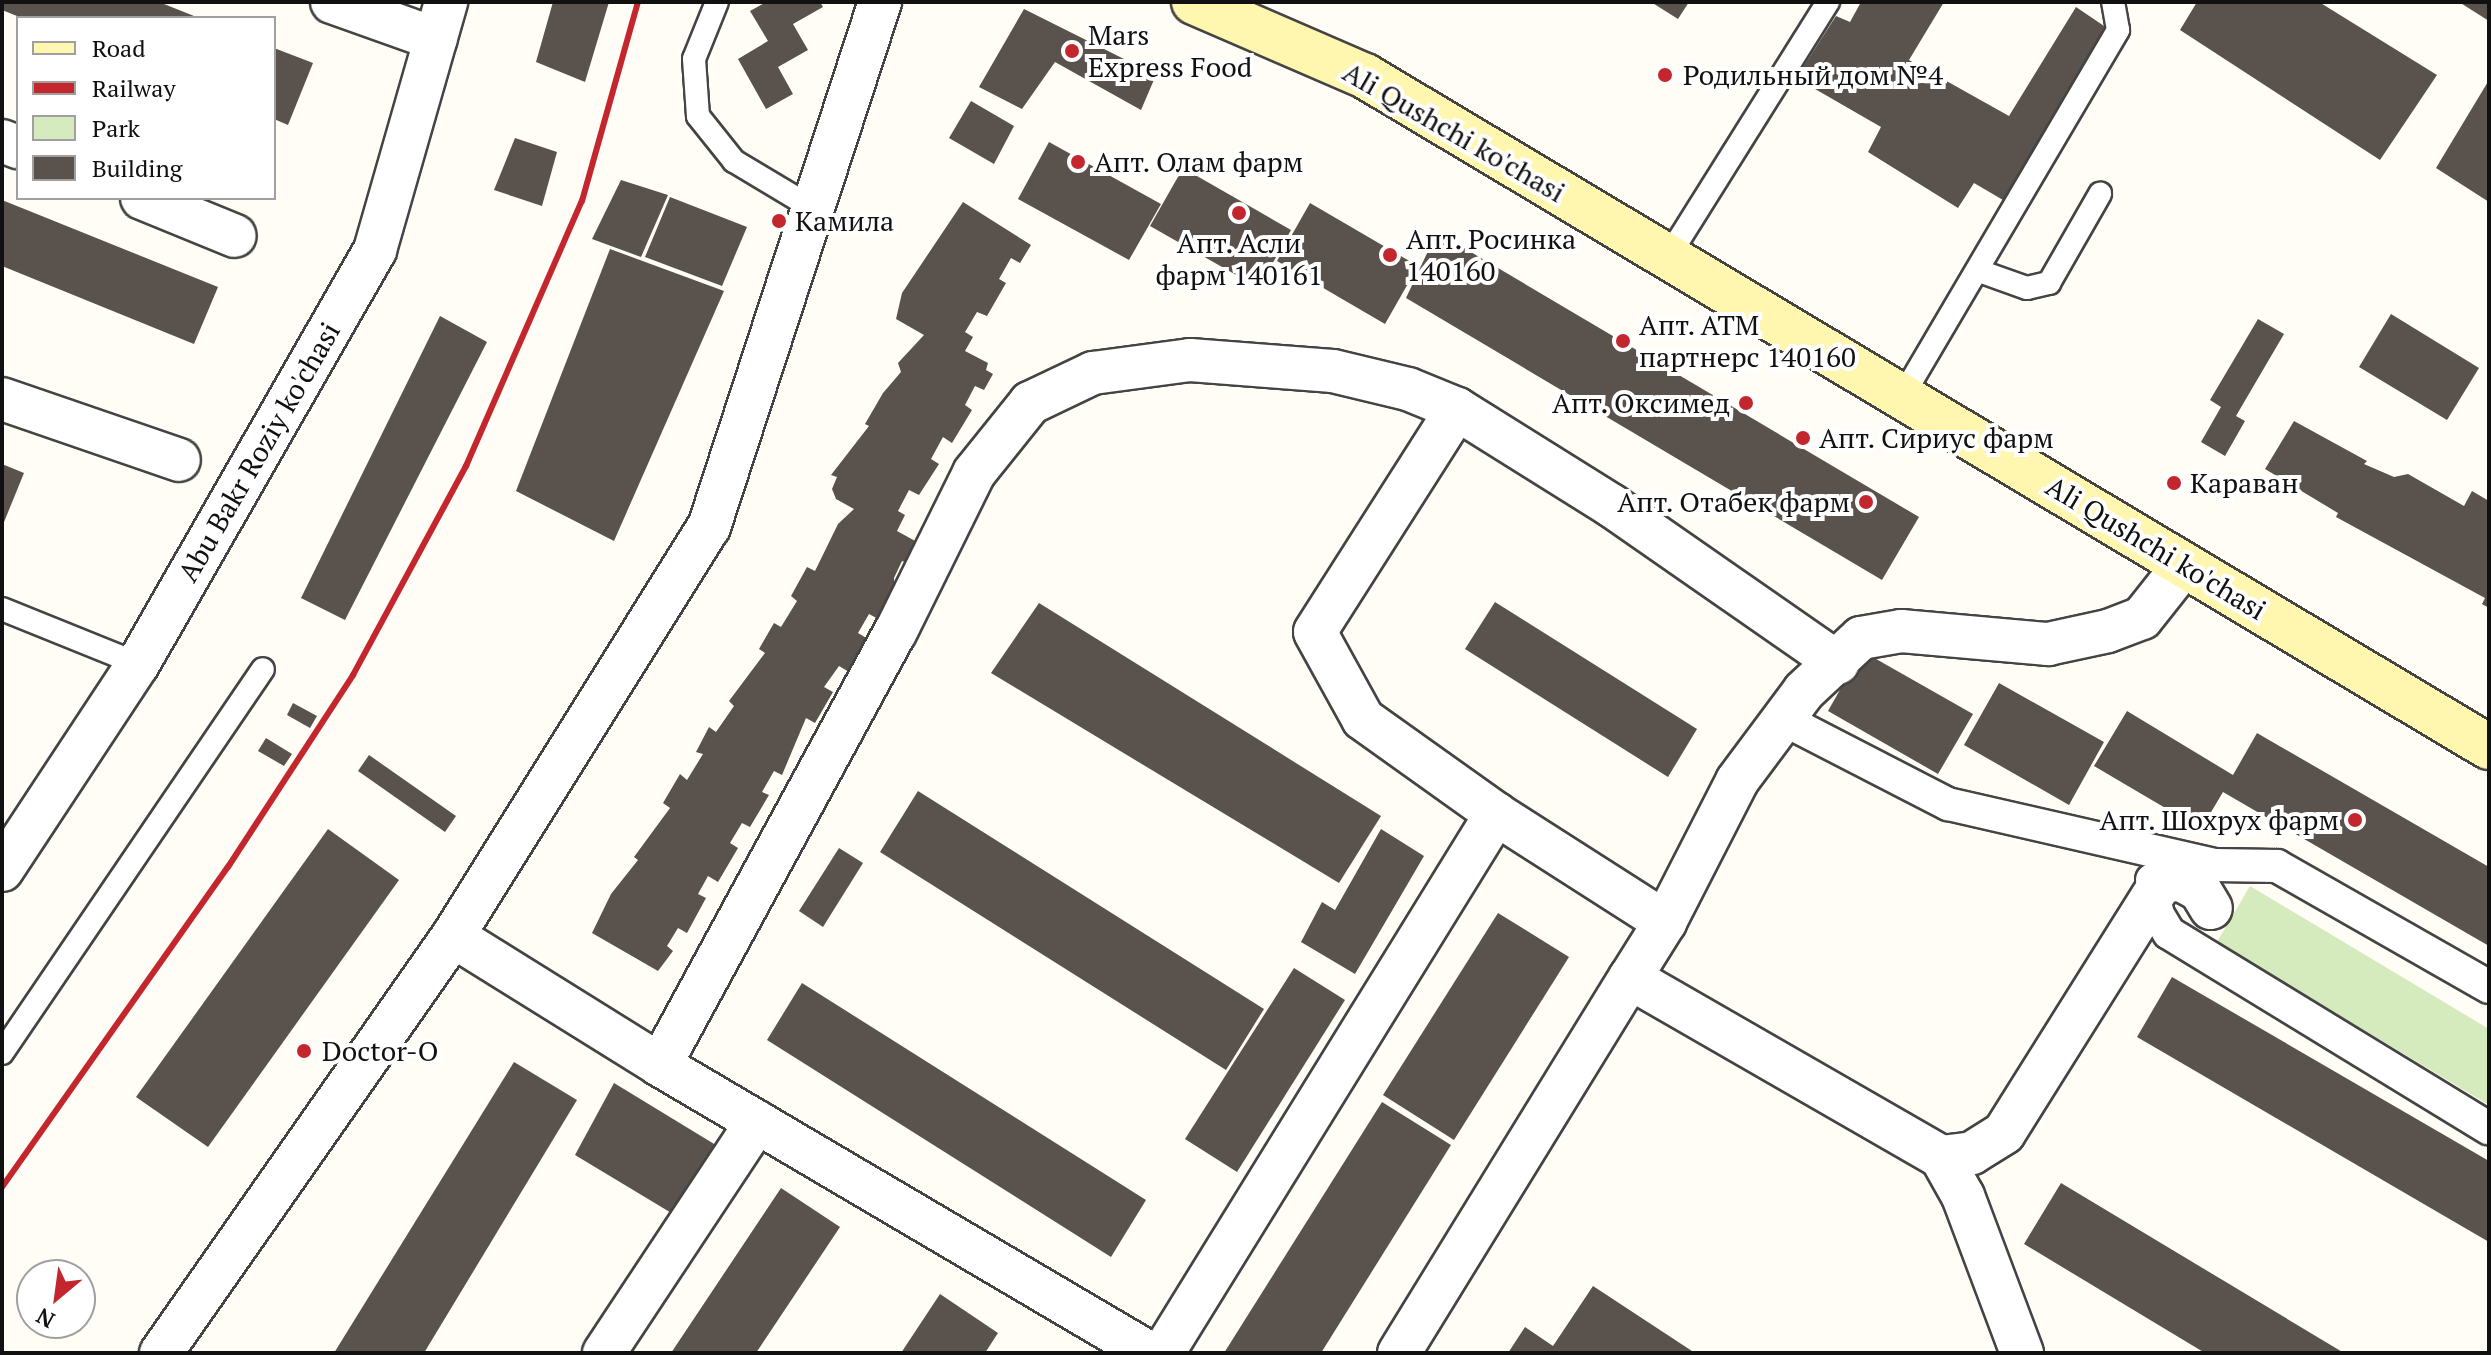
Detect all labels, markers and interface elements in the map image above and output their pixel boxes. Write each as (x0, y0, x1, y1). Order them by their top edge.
legend (16, 16, 276, 200)
place label: Mars Express Food (1088, 18, 1252, 84)
text: Road (92, 32, 146, 64)
marker: Mars Express Food (1063, 42, 1081, 60)
street label: Ali Qushchi ko'chasi (1337, 55, 1571, 209)
place label: Родильный дом №4 (1683, 58, 1944, 92)
marker: Родильный дом №4 (1654, 64, 1676, 86)
text: Railway (92, 72, 176, 104)
text: Park (92, 112, 140, 144)
place label: Апт. Олам фарм (1094, 145, 1304, 179)
text: Building (92, 152, 182, 184)
marker: Апт. Олам фарм (1069, 153, 1087, 171)
place label: Камила (795, 204, 894, 238)
marker: Апт. Асли фарм 140161 (1230, 204, 1248, 222)
marker: Камила (770, 212, 788, 230)
place label: Апт. Росинка 140160 (1406, 222, 1577, 288)
place label: Апт. Асли фарм 140161 (1155, 226, 1323, 292)
marker: Апт. Росинка 140160 (1381, 246, 1399, 264)
place label: Апт. АТМ партнерс 140160 (1639, 308, 1856, 374)
street label: Abu Bakr Roziy ko'chasi (171, 316, 347, 588)
marker: Апт. АТМ партнерс 140160 (1614, 332, 1632, 350)
place label: Апт. Оксимед (1551, 386, 1730, 420)
marker: Апт. Оксимед (1737, 394, 1755, 412)
place label: Апт. Сириус фарм (1819, 421, 2055, 455)
marker: Апт. Сириус фарм (1794, 429, 1812, 447)
place label: Караван (2190, 466, 2298, 500)
street label: Ali Qushchi ko'chasi (2040, 469, 2272, 627)
marker: Караван (2165, 474, 2183, 492)
place label: Апт. Отабек фарм (1616, 485, 1850, 519)
marker: Апт. Отабек фарм (1857, 493, 1875, 511)
place label: Апт. Шохрух фарм (2098, 803, 2339, 837)
marker: Апт. Шохрух фарм (2346, 811, 2364, 829)
place label: Doctor-O (322, 1034, 438, 1068)
marker: Doctor-O (293, 1040, 315, 1062)
north arrow (16, 1259, 96, 1339)
text: N (31, 1302, 59, 1335)

